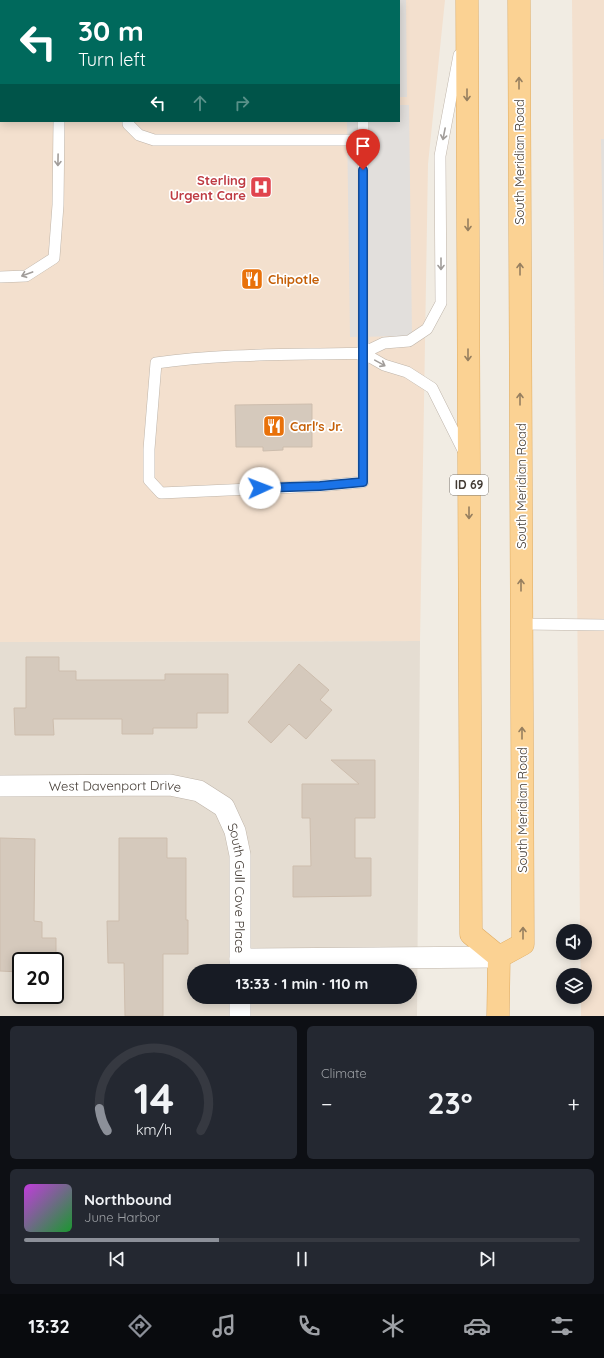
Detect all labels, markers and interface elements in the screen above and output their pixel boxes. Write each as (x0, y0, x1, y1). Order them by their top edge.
text: 30 m (78, 13, 144, 48)
icon: left (12, 16, 64, 68)
text: Turn left (78, 48, 146, 71)
one-way arrow (515, 77, 523, 90)
one-way arrow (463, 88, 471, 101)
icon: left (147, 92, 169, 114)
icon: ahead (189, 92, 211, 114)
icon: right (231, 92, 253, 114)
street label: South Meridian Road (511, 99, 527, 225)
one-way arrow (440, 127, 448, 140)
pin (346, 129, 380, 170)
icon: arrive (352, 135, 374, 157)
one-way arrow (55, 153, 62, 166)
place label: Sterling Urgent Care (170, 172, 246, 203)
hospital icon: Sterling Urgent Care (248, 174, 274, 200)
one-way arrow (464, 218, 472, 231)
one-way arrow (437, 257, 445, 270)
one-way arrow (516, 263, 524, 276)
restaurant icon: Chipotle (239, 266, 265, 292)
one-way arrow (21, 270, 33, 278)
place label: Chipotle (268, 271, 320, 287)
one-way arrow (464, 348, 472, 361)
one-way arrow (373, 359, 385, 367)
one-way arrow (516, 393, 524, 406)
restaurant icon: Carl's Jr. (261, 413, 287, 439)
place label: Carl's Jr. (290, 418, 343, 434)
street label: South Meridian Road (513, 423, 529, 549)
position arrow (239, 467, 281, 509)
road number: ID 69 (450, 475, 488, 495)
one-way arrow (465, 506, 473, 519)
one-way arrow (517, 579, 525, 592)
one-way arrow (518, 727, 526, 740)
street label: South Meridian Road (514, 747, 530, 873)
street label: West Davenport Drive (49, 777, 183, 795)
street label: South Gull Cove Place (224, 820, 248, 953)
map controls (556, 924, 592, 1004)
button: sound (556, 924, 592, 960)
one-way arrow (519, 927, 527, 940)
speed limit sign: 20 (12, 952, 64, 1004)
button: layers (556, 968, 592, 1004)
text: 13:33 · 1 min · 110 m (236, 974, 368, 993)
text: Climate (321, 1065, 367, 1081)
text: 14 (133, 1071, 174, 1123)
text: 23° (428, 1084, 473, 1122)
text: − (321, 1090, 332, 1118)
text: + (568, 1090, 580, 1118)
text: km/h (135, 1120, 172, 1138)
text: Northbound (84, 1190, 172, 1209)
text: June Harbor (84, 1209, 160, 1225)
icon: previous (106, 1248, 128, 1270)
icon: pause (291, 1248, 313, 1270)
icon: next (476, 1248, 498, 1270)
icon: directions (126, 1312, 154, 1340)
icon: music (210, 1312, 238, 1340)
icon: phone (295, 1312, 323, 1340)
icon: climate (379, 1312, 407, 1340)
icon: car (463, 1312, 491, 1340)
icon: filters (548, 1312, 576, 1340)
text: 13:32 (28, 1315, 70, 1338)

